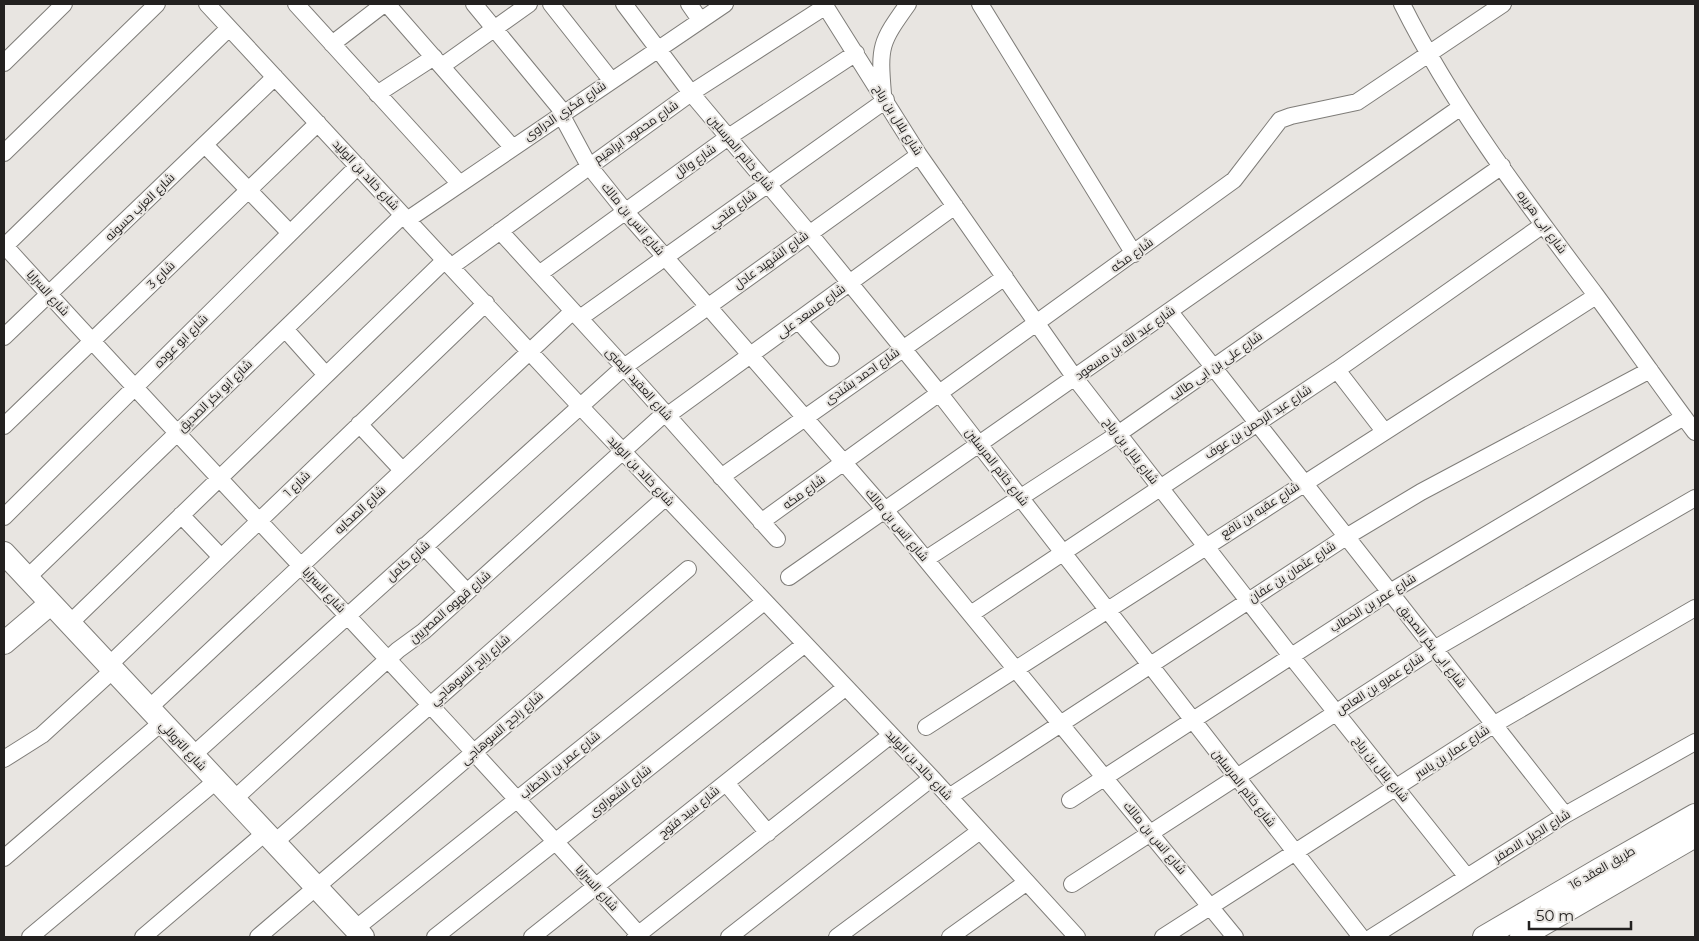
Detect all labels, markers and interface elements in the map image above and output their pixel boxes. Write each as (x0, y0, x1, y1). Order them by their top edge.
street label: شارع فكري الدراوى (521, 78, 610, 146)
street label: شارع بلال بن رباح (870, 82, 926, 158)
street label: شارع محمود ابراهيم (591, 97, 681, 167)
street label: شارع خاتم المرسلين (704, 112, 778, 194)
street label: شارع خالد بن الوليد (329, 136, 403, 214)
street label: شارع وائل (671, 141, 719, 181)
street label: شارع العزب حسونه (102, 170, 178, 244)
street label: شارع انس بن مالك (598, 179, 668, 259)
street label: شارع فتحي (706, 186, 761, 233)
street label: شارع ابى هريره (1514, 187, 1570, 257)
street label: شارع الشهيد عادل (730, 227, 812, 293)
street label: شارع مكه (1108, 234, 1157, 276)
street label: شارع 3 (144, 258, 179, 292)
street label: شارع السرايا (23, 267, 73, 319)
street label: شارع مسعد على (773, 281, 849, 341)
street label: شارع عبد الله بن مسعود (1072, 302, 1178, 384)
street label: شارع ابو عوده (151, 311, 211, 371)
street label: شارع على بن ابى طالب (1166, 328, 1266, 404)
street label: شارع العقيد اليمنى (602, 344, 676, 424)
street label: شارع احمد بشندى (821, 344, 903, 408)
street label: شارع ابو بكر الصديق (174, 356, 256, 436)
street label: شارع عبد الرحمن بن عوف (1202, 381, 1314, 463)
street label: شارع بلال بن رباح (1100, 414, 1162, 488)
street label: شارع خاتم المرسلين (962, 425, 1032, 509)
street label: شارع خالد بن الوليد (604, 432, 678, 510)
street label: شارع 1 (280, 468, 314, 500)
street label: شارع مكه (780, 471, 829, 513)
street label: شارع عقبه بن نافع (1217, 478, 1303, 542)
street label: شارع الصحابه (331, 482, 389, 538)
street label: شارع انس بن مالك (862, 485, 932, 565)
street label: شارع كامل (383, 537, 433, 585)
street label: شارع عثمان بن عفان (1245, 538, 1339, 606)
street label: شارع السرايا (299, 564, 349, 616)
street label: شارع قهوه المصريين (406, 567, 494, 647)
street label: شارع عمر بن الخطاب (1327, 570, 1419, 636)
street label: شارع ابى بكر الصديق (1394, 601, 1470, 691)
street label: شارع رابح السوهاجي (427, 631, 515, 711)
street label: شارع عمرو بن العاص (1333, 650, 1427, 718)
street label: شارع راجح السوهاجى (457, 688, 547, 768)
street label: شارع التروللي (154, 718, 210, 776)
street label: شارع عمار بن ياسر (1411, 722, 1493, 783)
street label: شارع خالد بن الوليد (882, 726, 956, 804)
street label: شارع عمر بن الخطاب (517, 728, 603, 802)
street label: شارع بلال بن رباح (1349, 733, 1413, 805)
street label: شارع خاتم المرسلين (1209, 746, 1279, 830)
street label: شارع الشعراوى (586, 762, 655, 820)
street label: شارع سيد فتوح (655, 782, 723, 842)
street label: شارع انس بن مالك (1120, 798, 1190, 878)
street label: شارع الجبل الاصفر (1490, 806, 1573, 866)
street label: طريق العقد 16 (1566, 843, 1637, 892)
street label: شارع السرايا (572, 862, 622, 914)
scale bar (1529, 898, 1632, 930)
text: 50 m (1536, 906, 1574, 925)

